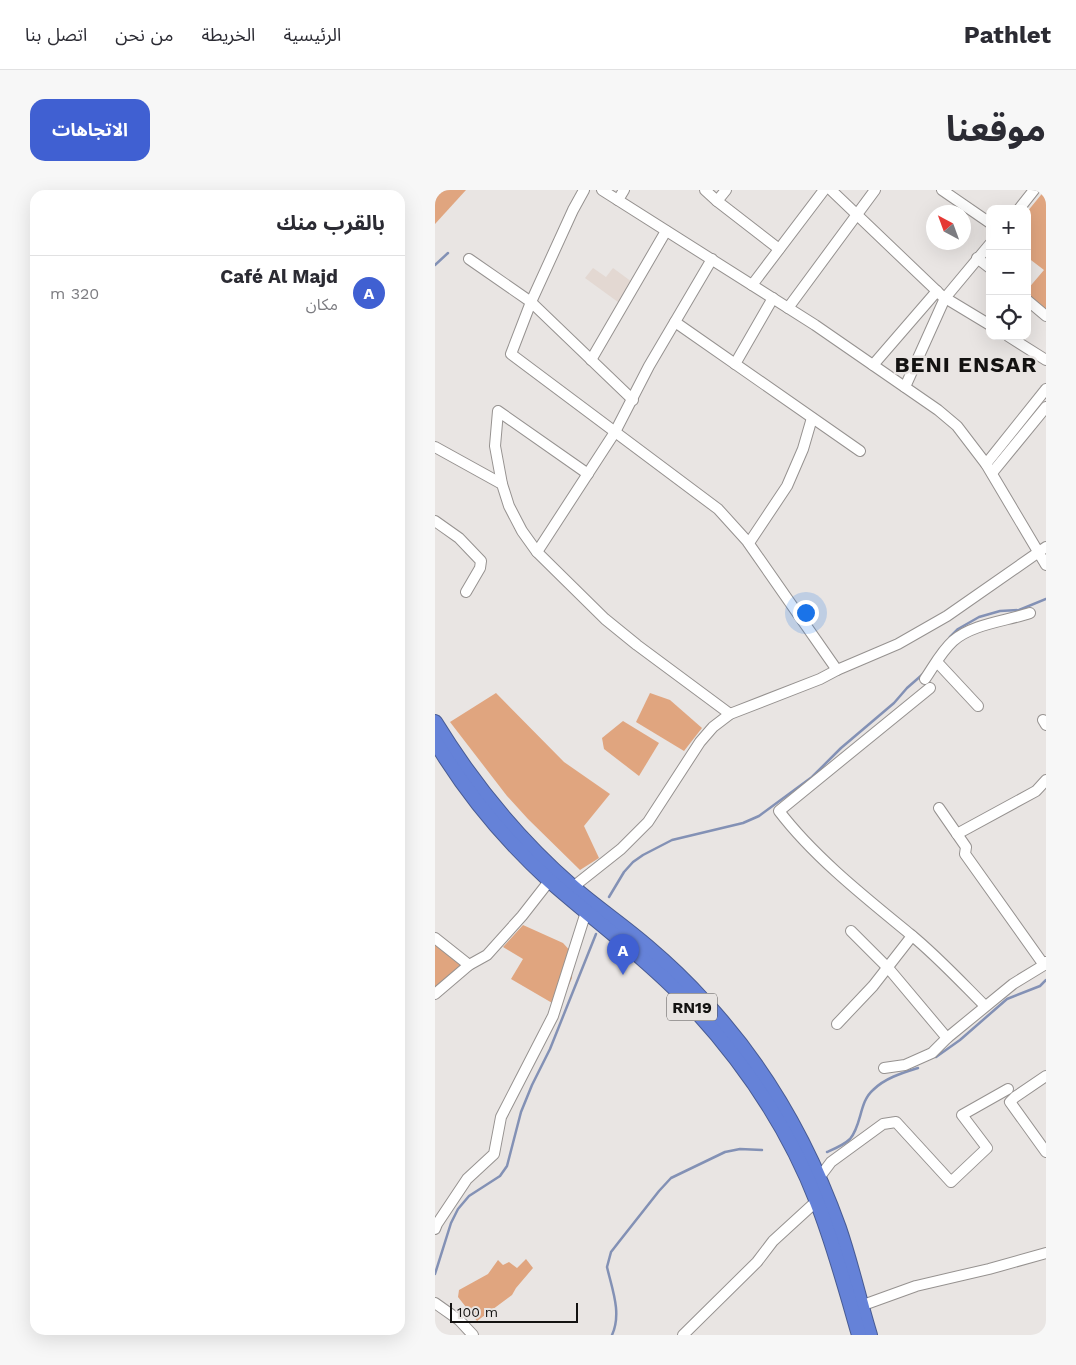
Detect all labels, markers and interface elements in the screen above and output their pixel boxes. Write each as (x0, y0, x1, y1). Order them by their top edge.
text: Pathlet (964, 21, 1051, 49)
text: اتصل بنا (25, 24, 87, 45)
text: من نحن (115, 24, 173, 45)
text: الخريطة (201, 24, 255, 45)
text: الرئيسية (283, 24, 341, 45)
button: الاتجاهات (30, 99, 150, 161)
text: موقعنا (946, 108, 1046, 150)
north arrow (926, 205, 971, 250)
map controls (986, 205, 1031, 340)
button: + (986, 205, 1031, 250)
text: بالقرب منك (277, 210, 385, 235)
button: − (986, 250, 1031, 295)
text: Café Al Majd (220, 265, 338, 288)
text: 320 m (50, 284, 99, 303)
text: A (364, 284, 374, 303)
text: مكان (306, 295, 338, 314)
button: locate (986, 295, 1031, 340)
district label: BENI ENSAR (895, 352, 1037, 377)
your location (793, 600, 819, 626)
pin: A (607, 934, 639, 975)
road number: RN19 (667, 994, 717, 1020)
scale bar (450, 1300, 577, 1323)
text: 100 m (457, 1304, 498, 1320)

